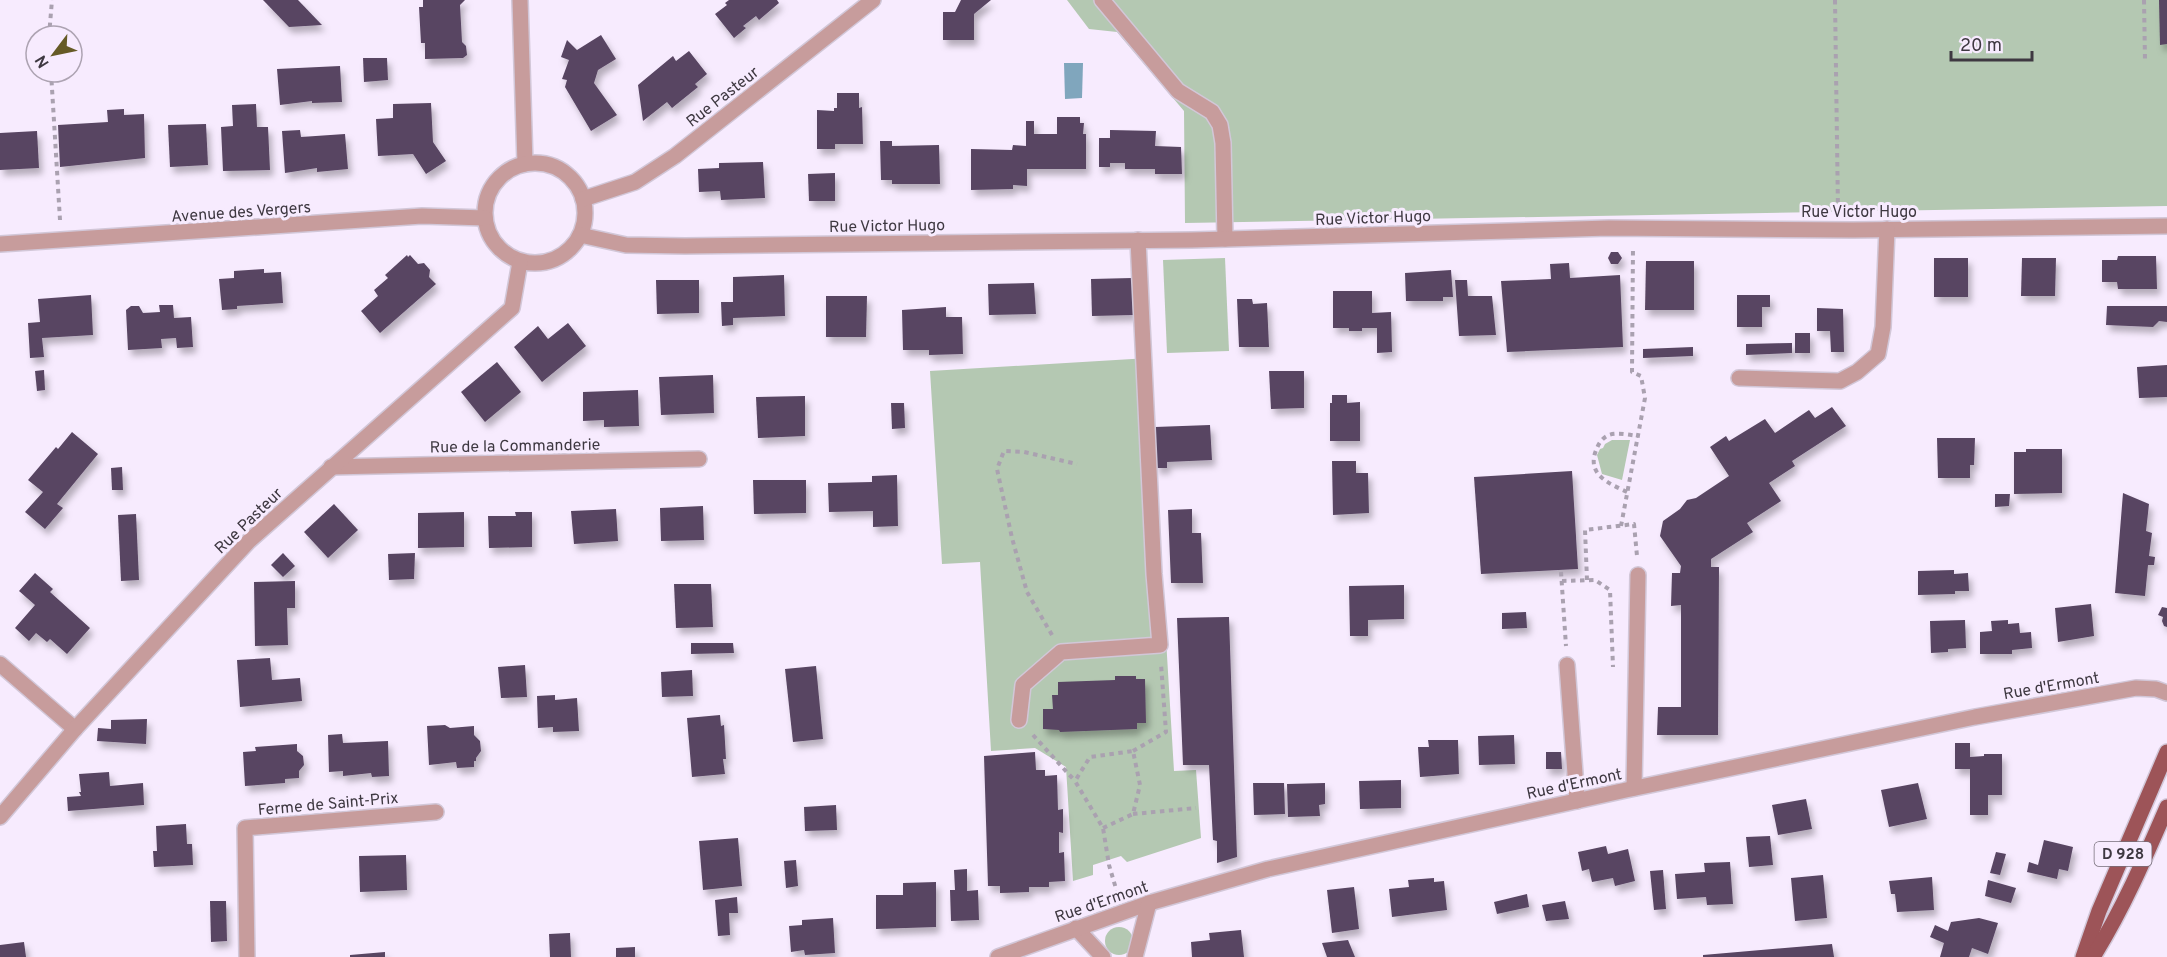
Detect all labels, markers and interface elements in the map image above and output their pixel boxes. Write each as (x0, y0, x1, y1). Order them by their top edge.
north arrow (24, 24, 84, 84)
scale bar (1951, 24, 2032, 62)
text: 20 m (1960, 35, 2002, 58)
text: N (31, 51, 55, 71)
street label: Rue Pasteur (683, 63, 764, 132)
street label: Avenue des Vergers (171, 198, 312, 228)
street label: Rue Victor Hugo (1801, 203, 1917, 223)
street label: Rue Victor Hugo (1315, 207, 1431, 231)
street label: Rue Victor Hugo (829, 216, 945, 238)
street label: Rue de la Commanderie (430, 436, 600, 458)
street label: Rue Pasteur (211, 484, 288, 559)
street label: Rue d'Ermont (2002, 669, 2101, 705)
street label: Rue d'Ermont (1525, 765, 1624, 805)
street label: Ferme de Saint-Prix (257, 789, 399, 821)
road number: D 928 (2094, 842, 2152, 866)
street label: Rue d'Ermont (1052, 878, 1151, 928)

